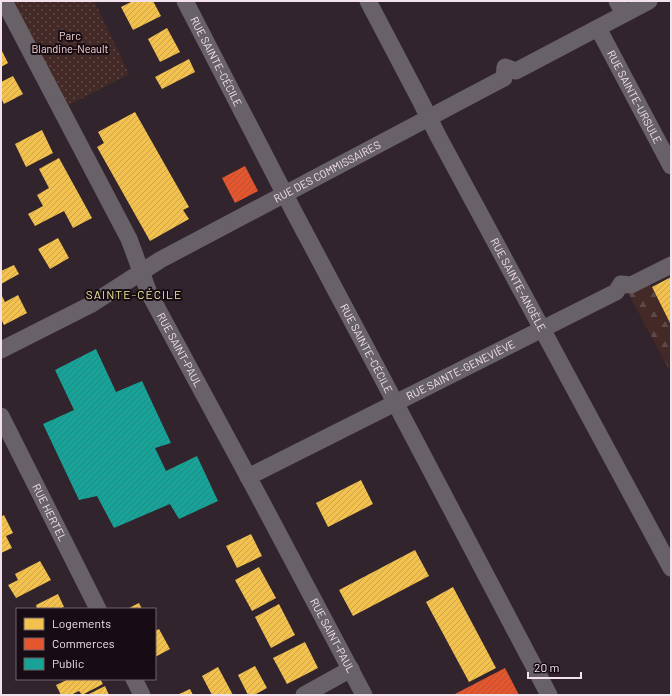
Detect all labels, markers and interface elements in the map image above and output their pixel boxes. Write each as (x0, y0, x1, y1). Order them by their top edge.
street label: RUE SAINTE-CÉCILE (188, 14, 245, 109)
park label: Parc Blandine-Neault (31, 29, 109, 55)
street label: RUE SAINTE-URSULE (605, 48, 665, 146)
street label: RUE DES COMMISSAIRES (271, 138, 383, 205)
street label: RUE SAINTE-ANGÈLE (488, 236, 549, 334)
district label: SAINTE-CÉCILE (86, 287, 182, 301)
street label: RUE SAINTE-CÉCILE (338, 301, 396, 395)
street label: RUE SAINT-PAUL (155, 310, 205, 389)
street label: RUE SAINTE-GENEVIÈVE (404, 337, 517, 402)
street label: RUE HERTEL (30, 481, 70, 543)
street label: RUE SAINT-PAUL (308, 596, 358, 675)
legend (16, 608, 156, 680)
text: Logements (52, 616, 111, 630)
text: Commerces (52, 636, 115, 650)
scale bar (528, 654, 581, 680)
text: Public (52, 656, 84, 670)
text: 20 m (534, 660, 560, 674)

